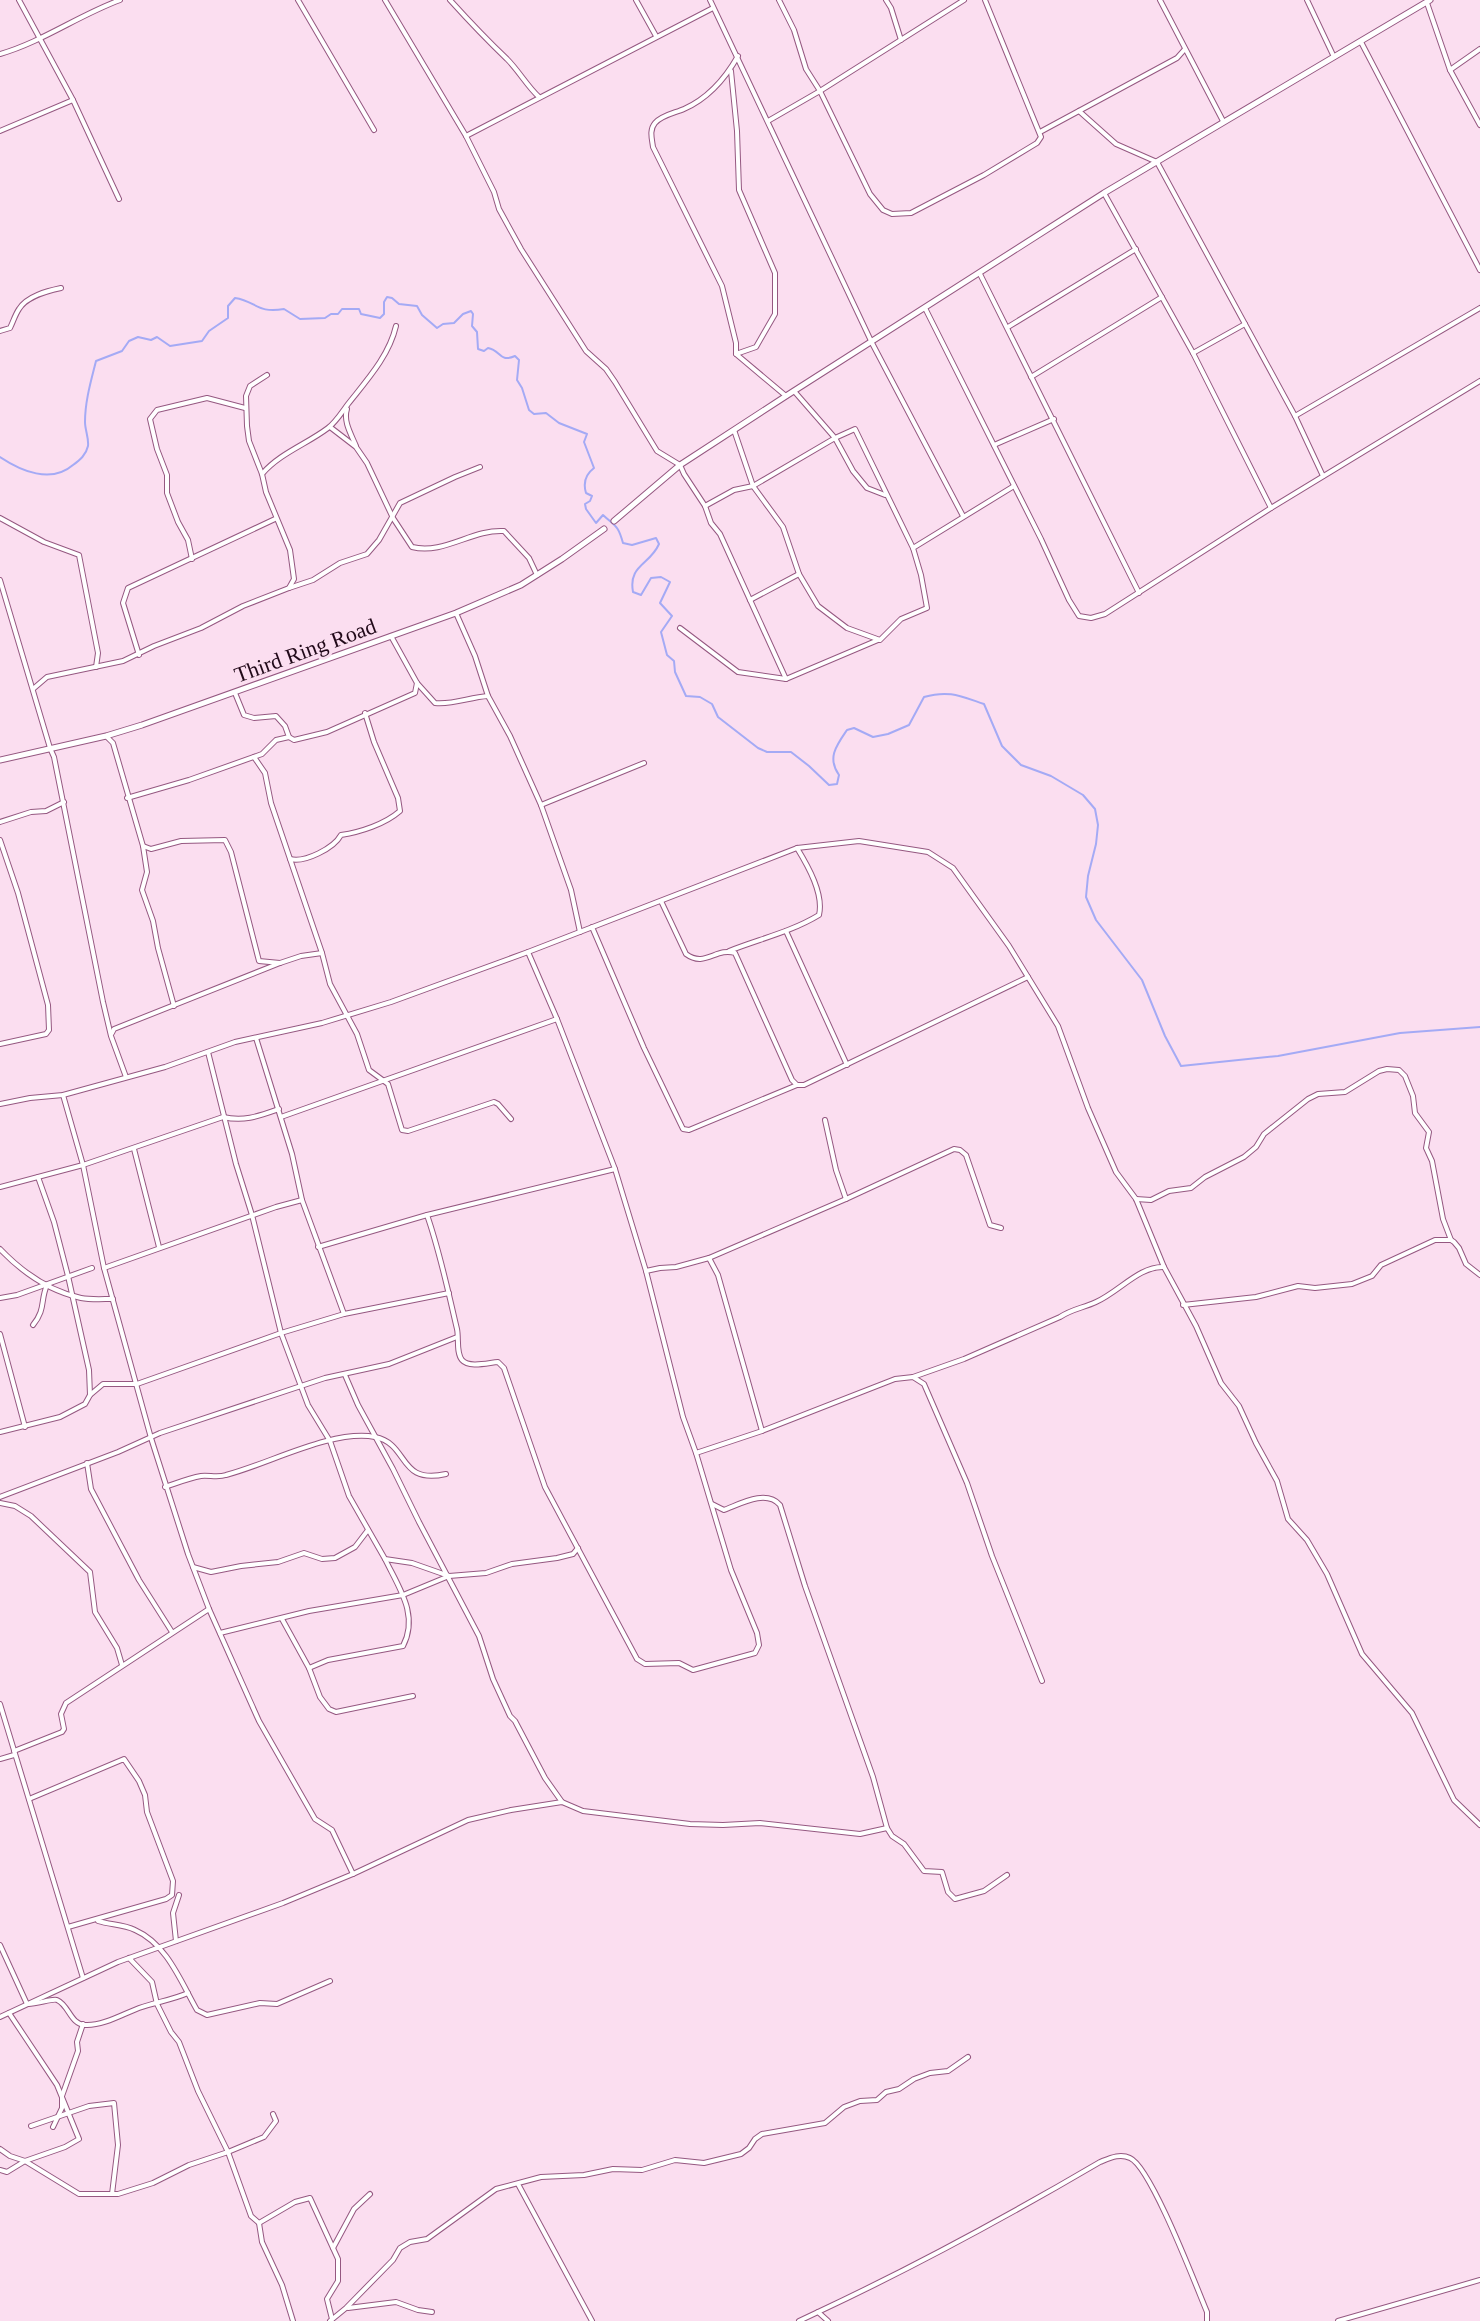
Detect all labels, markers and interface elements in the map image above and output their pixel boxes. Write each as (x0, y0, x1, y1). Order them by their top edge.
street label: Third Ring Road (231, 613, 380, 688)

